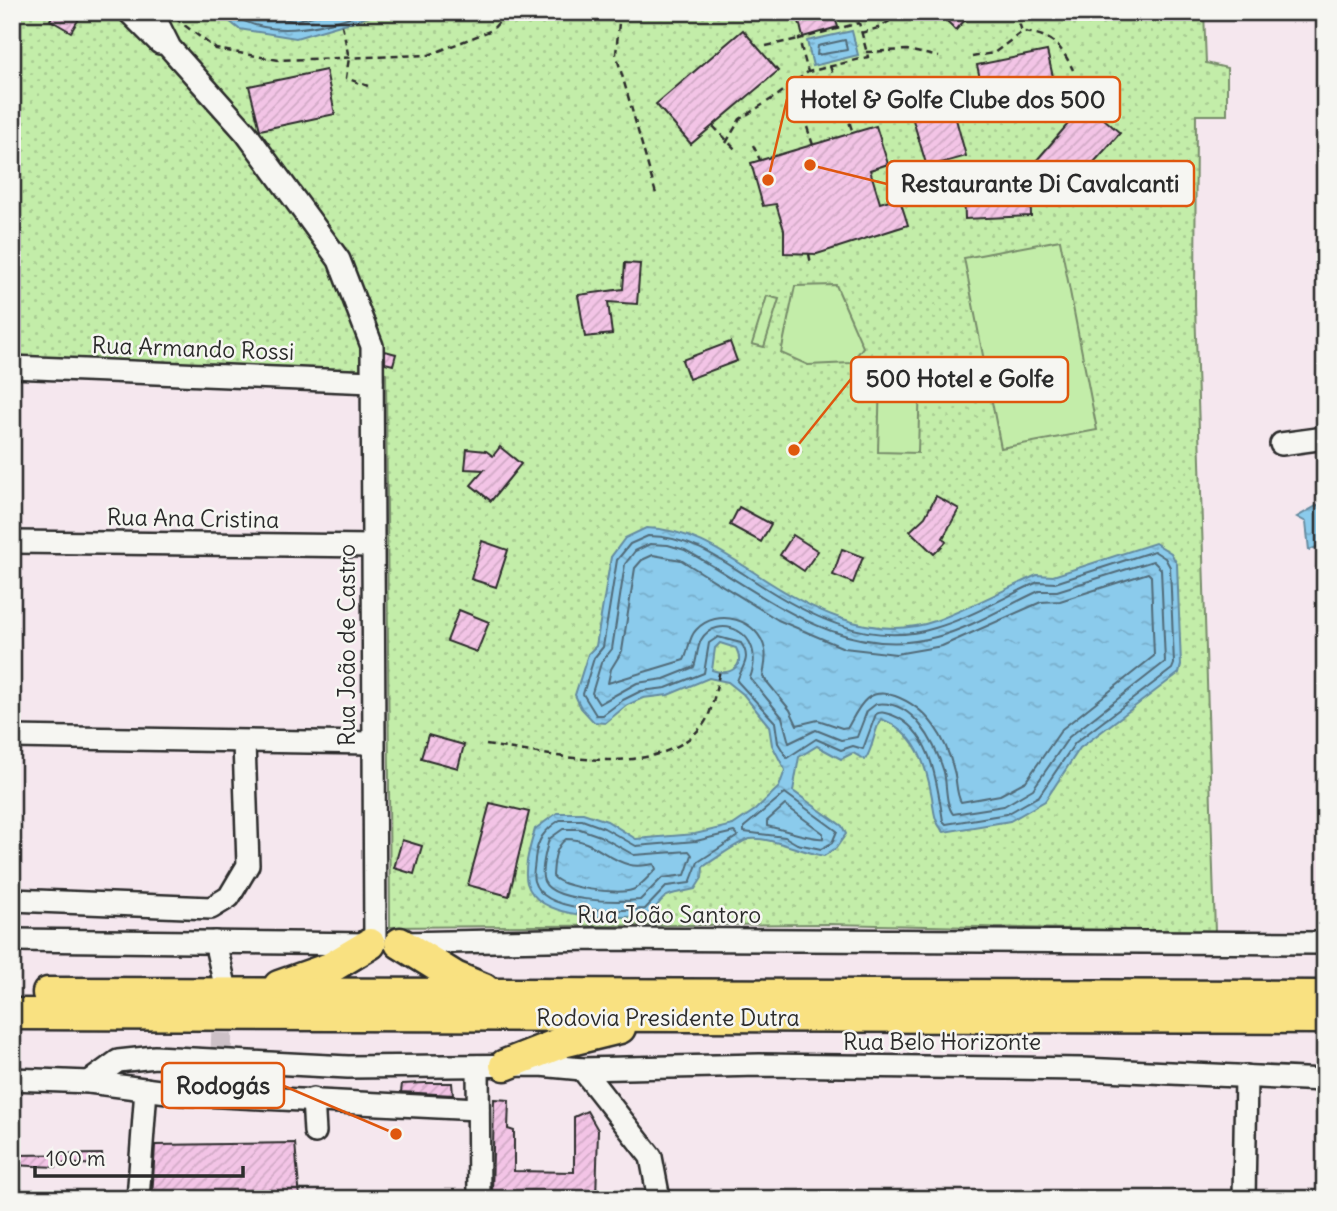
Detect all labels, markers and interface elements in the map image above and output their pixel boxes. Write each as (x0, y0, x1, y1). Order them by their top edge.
callout: Hotel & Golfe Clube dos 500 (787, 77, 1120, 122)
text: Hotel & Golfe Clube dos 500 (800, 84, 1106, 114)
callout: Restaurante Di Cavalcanti (887, 161, 1194, 206)
text: Restaurante Di Cavalcanti (901, 168, 1179, 198)
street label: Rua Armando Rossi (91, 330, 295, 366)
callout: 500 Hotel e Golfe (851, 357, 1068, 402)
text: 500 Hotel e Golfe (866, 363, 1054, 393)
street label: Rua Ana Cristina (107, 502, 279, 534)
street label: Rua João de Castro (332, 544, 361, 746)
street label: Rua João Santoro (577, 900, 761, 929)
street label: Rodovia Presidente Dutra (536, 1003, 800, 1032)
street label: Rua Belo Horizonte (843, 1027, 1041, 1056)
callout: Rodogás (162, 1063, 284, 1108)
text: Rodogás (176, 1070, 270, 1100)
scale bar (35, 1134, 243, 1178)
text: 100 m (46, 1145, 105, 1172)

